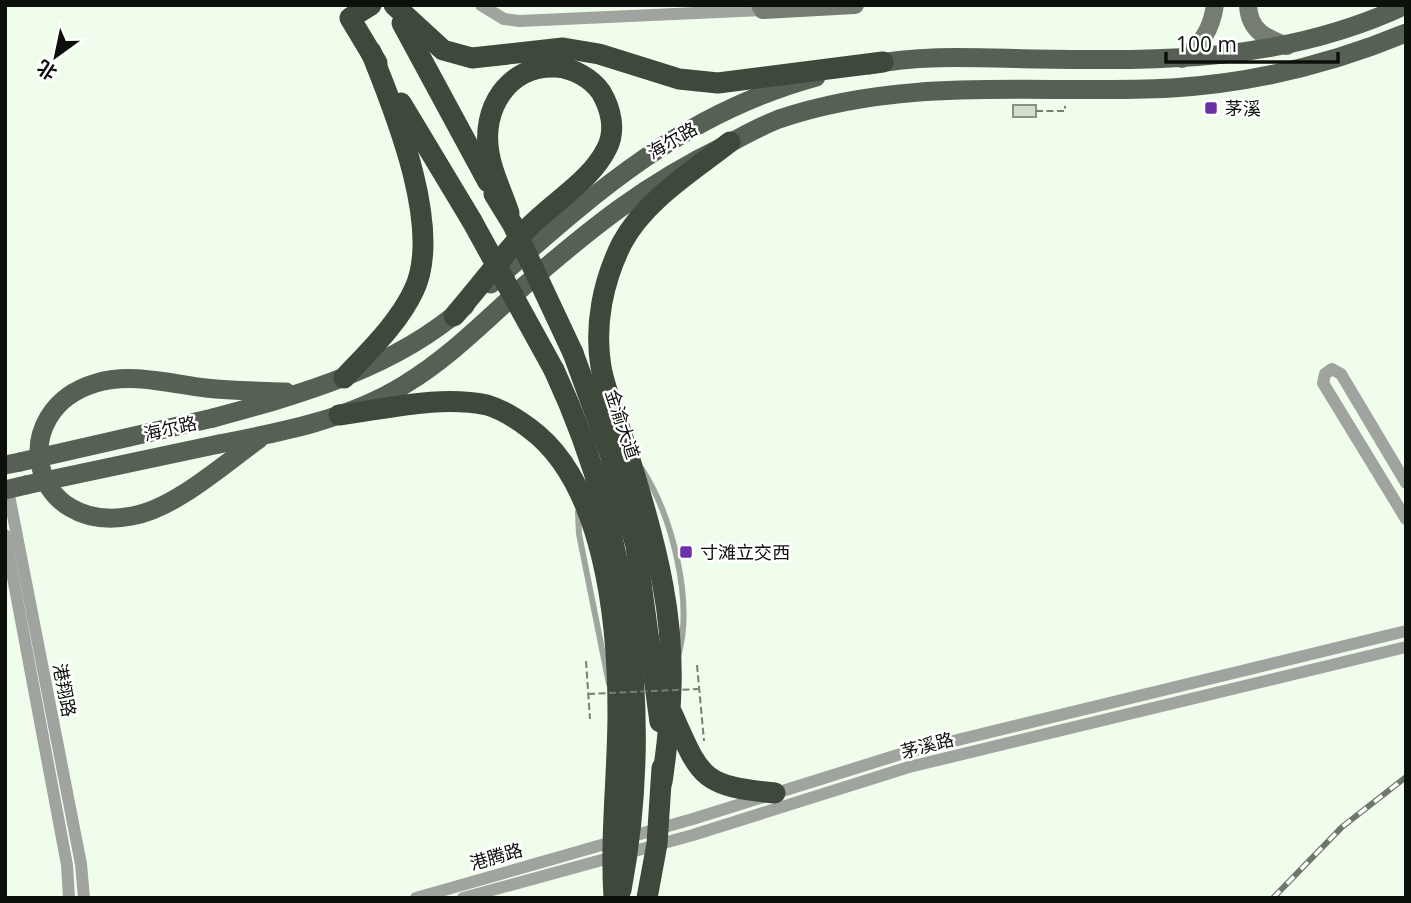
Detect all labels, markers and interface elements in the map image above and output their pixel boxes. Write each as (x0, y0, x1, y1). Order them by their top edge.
north arrow (21, 21, 91, 91)
scale bar (1166, 21, 1338, 65)
text: 100 m (1176, 30, 1237, 58)
text: 北 (32, 54, 62, 86)
place label: 茅溪 (1225, 96, 1261, 120)
marker: 茅溪 (1203, 100, 1219, 116)
street label: 海尔路 (643, 116, 701, 164)
street label: 金渝大道 (600, 386, 646, 462)
street label: 海尔路 (141, 410, 199, 446)
place label: 寸滩立交西 (700, 540, 790, 564)
marker: 寸滩立交西 (678, 544, 694, 560)
street label: 港翔路 (48, 661, 82, 719)
street label: 茅溪路 (898, 726, 956, 764)
street label: 港腾路 (467, 837, 525, 875)

